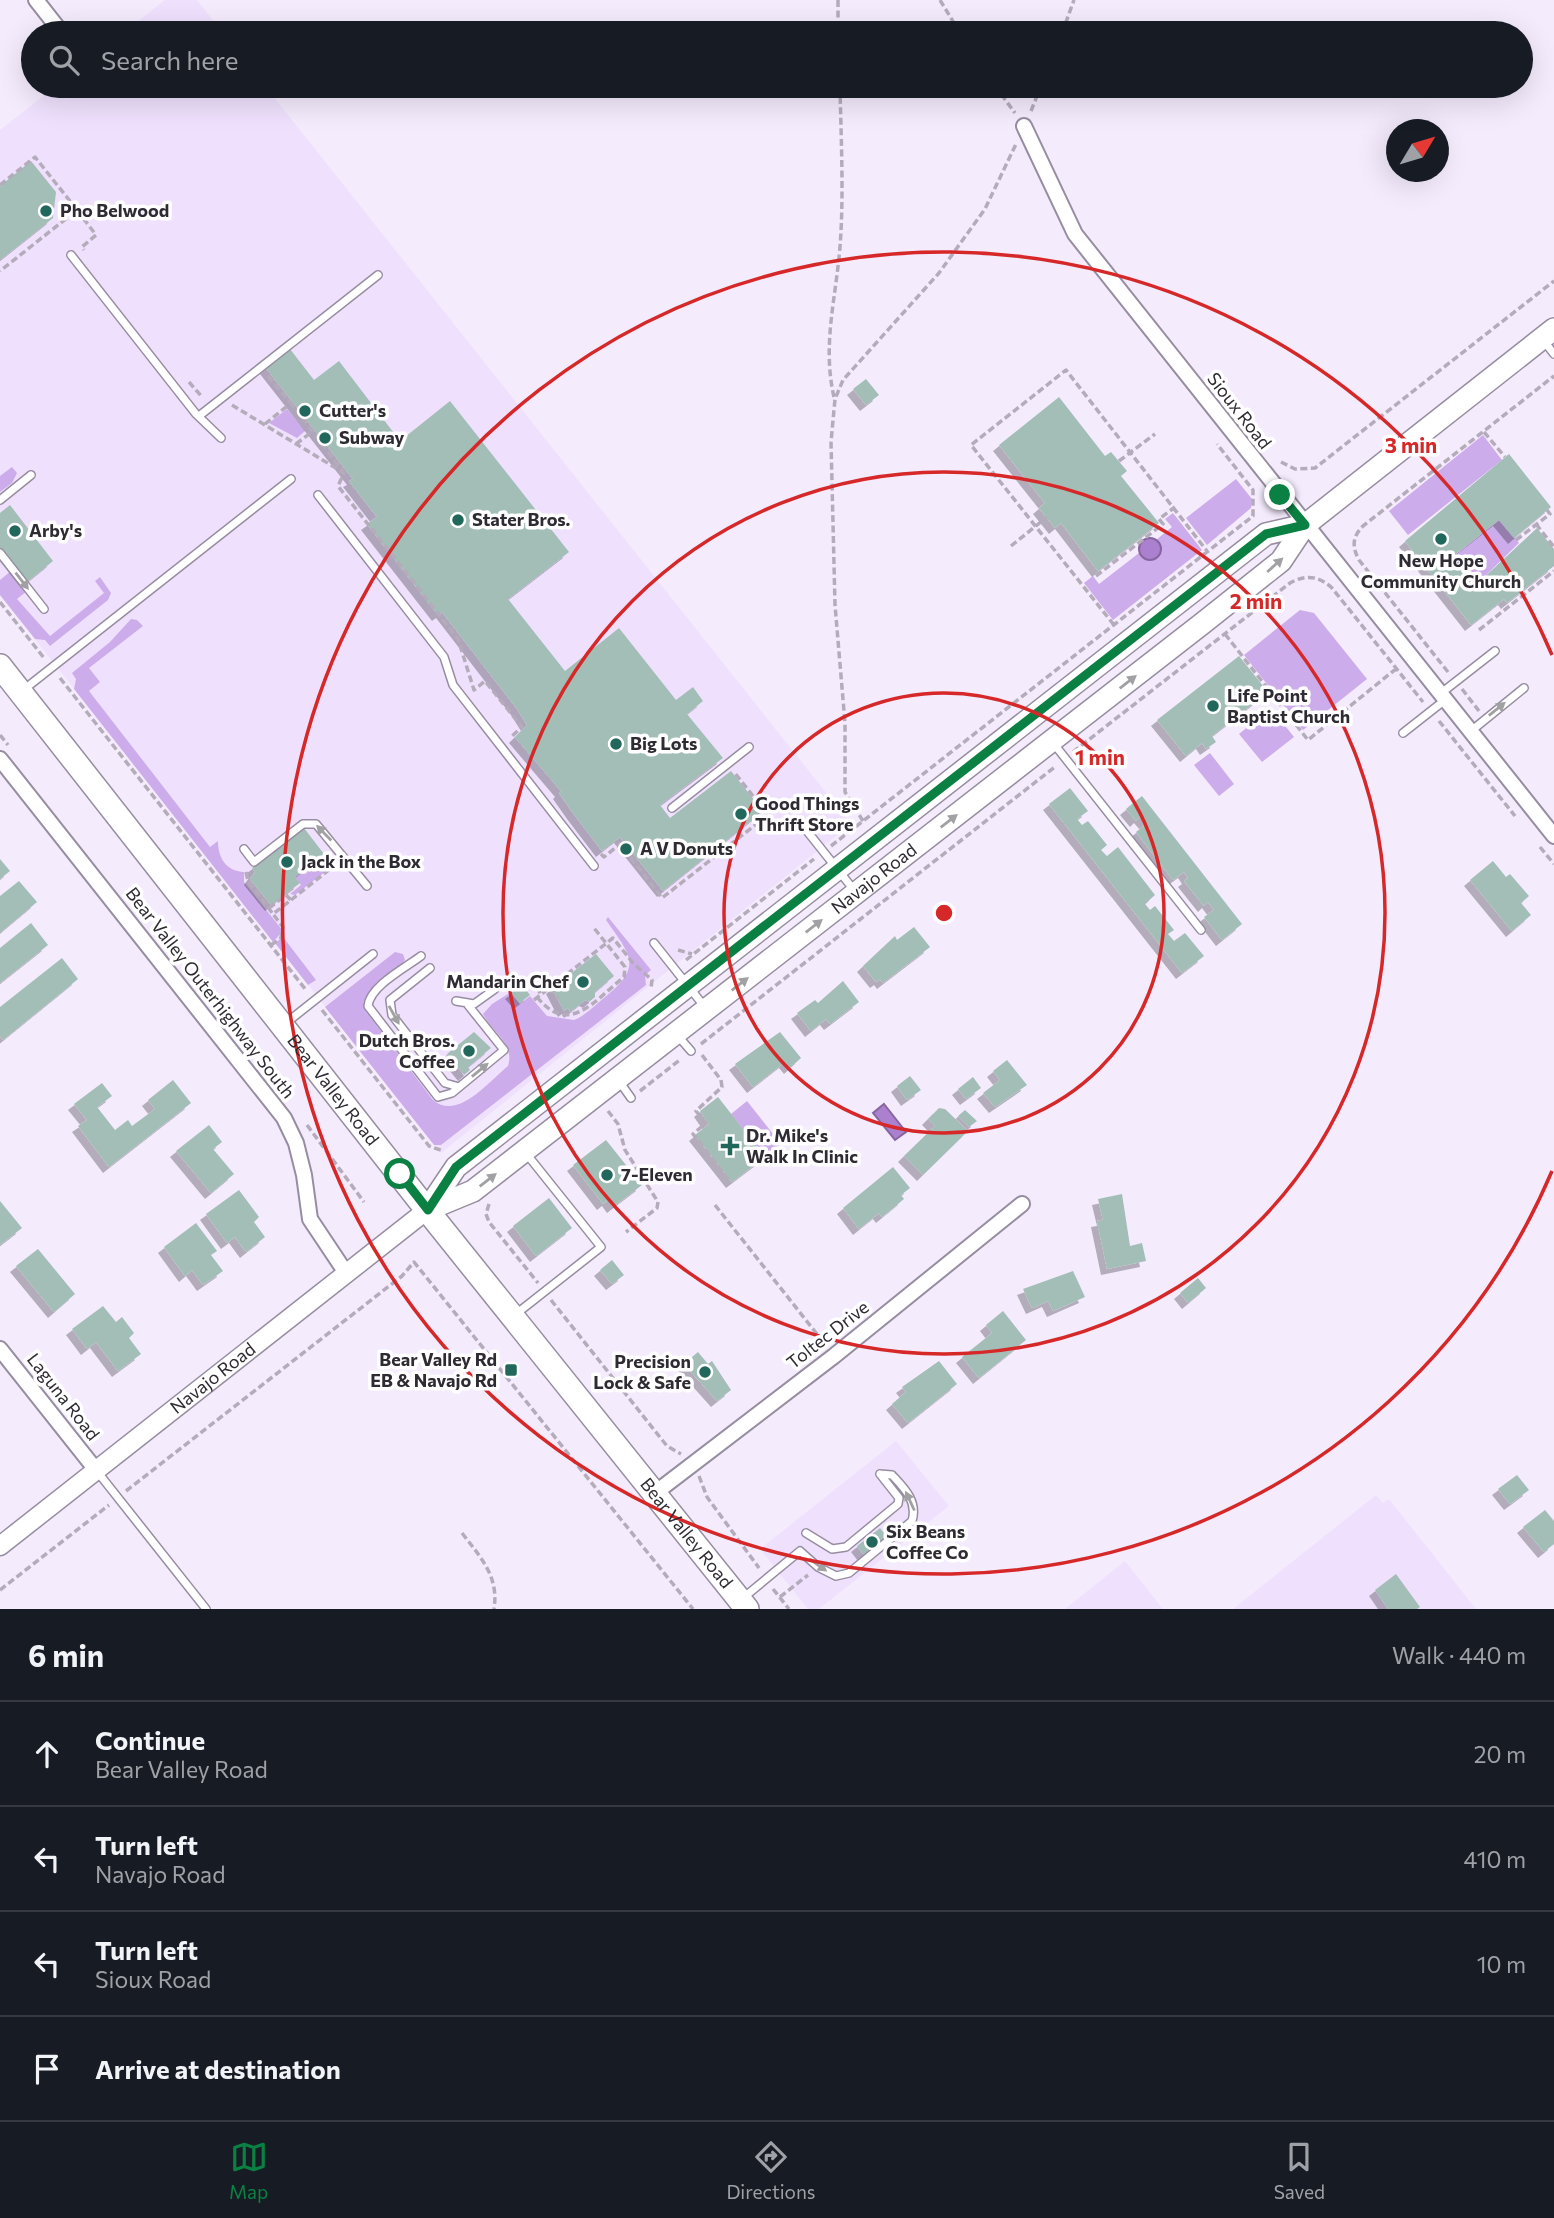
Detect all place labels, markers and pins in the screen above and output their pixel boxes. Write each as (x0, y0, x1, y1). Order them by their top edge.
place label: Pho Belwood (60, 199, 169, 221)
marker: Pho Belwood (38, 203, 54, 219)
place label: Cutter's (319, 399, 386, 421)
marker: Cutter's (297, 403, 313, 419)
place label: Subway (339, 426, 404, 448)
marker: Subway (317, 430, 333, 446)
place label: Stater Bros. (472, 508, 571, 530)
marker: Stater Bros. (450, 512, 466, 528)
place label: Arby's (29, 519, 82, 541)
marker: Arby's (7, 523, 23, 539)
marker: New Hope Community Church (1433, 531, 1449, 547)
place label: New Hope Community Church (1361, 549, 1521, 592)
place label: Life Point Baptist Church (1227, 684, 1350, 727)
marker: Life Point Baptist Church (1205, 698, 1221, 714)
place label: Big Lots (630, 732, 697, 754)
marker: Big Lots (608, 736, 624, 752)
place label: Good Things Thrift Store (755, 792, 859, 835)
marker: Good Things Thrift Store (733, 806, 749, 822)
place label: A V Donuts (640, 837, 733, 859)
marker: A V Donuts (618, 841, 634, 857)
place label: Jack in the Box (301, 850, 421, 872)
marker: Jack in the Box (279, 854, 295, 870)
centre of rings (932, 901, 956, 925)
place label: Mandarin Chef (446, 970, 570, 992)
marker: Mandarin Chef (575, 974, 591, 990)
place label: Dutch Bros. Coffee (359, 1029, 455, 1072)
marker: Dutch Bros. Coffee (461, 1043, 477, 1059)
place label: Dr. Mike's Walk In Clinic (746, 1124, 858, 1167)
marker: Dr. Mike's Walk In Clinic (720, 1136, 740, 1156)
place label: 7-Eleven (621, 1163, 693, 1185)
marker: 7-Eleven (599, 1167, 615, 1183)
place label: Bear Valley Rd EB & Navajo Rd (370, 1348, 497, 1391)
place label: Precision Lock & Safe (593, 1350, 691, 1393)
marker: Bear Valley Rd EB & Navajo Rd (503, 1362, 519, 1378)
marker: Precision Lock & Safe (697, 1364, 713, 1380)
place label: Six Beans Coffee Co (886, 1520, 969, 1563)
marker: Six Beans Coffee Co (864, 1534, 880, 1550)

